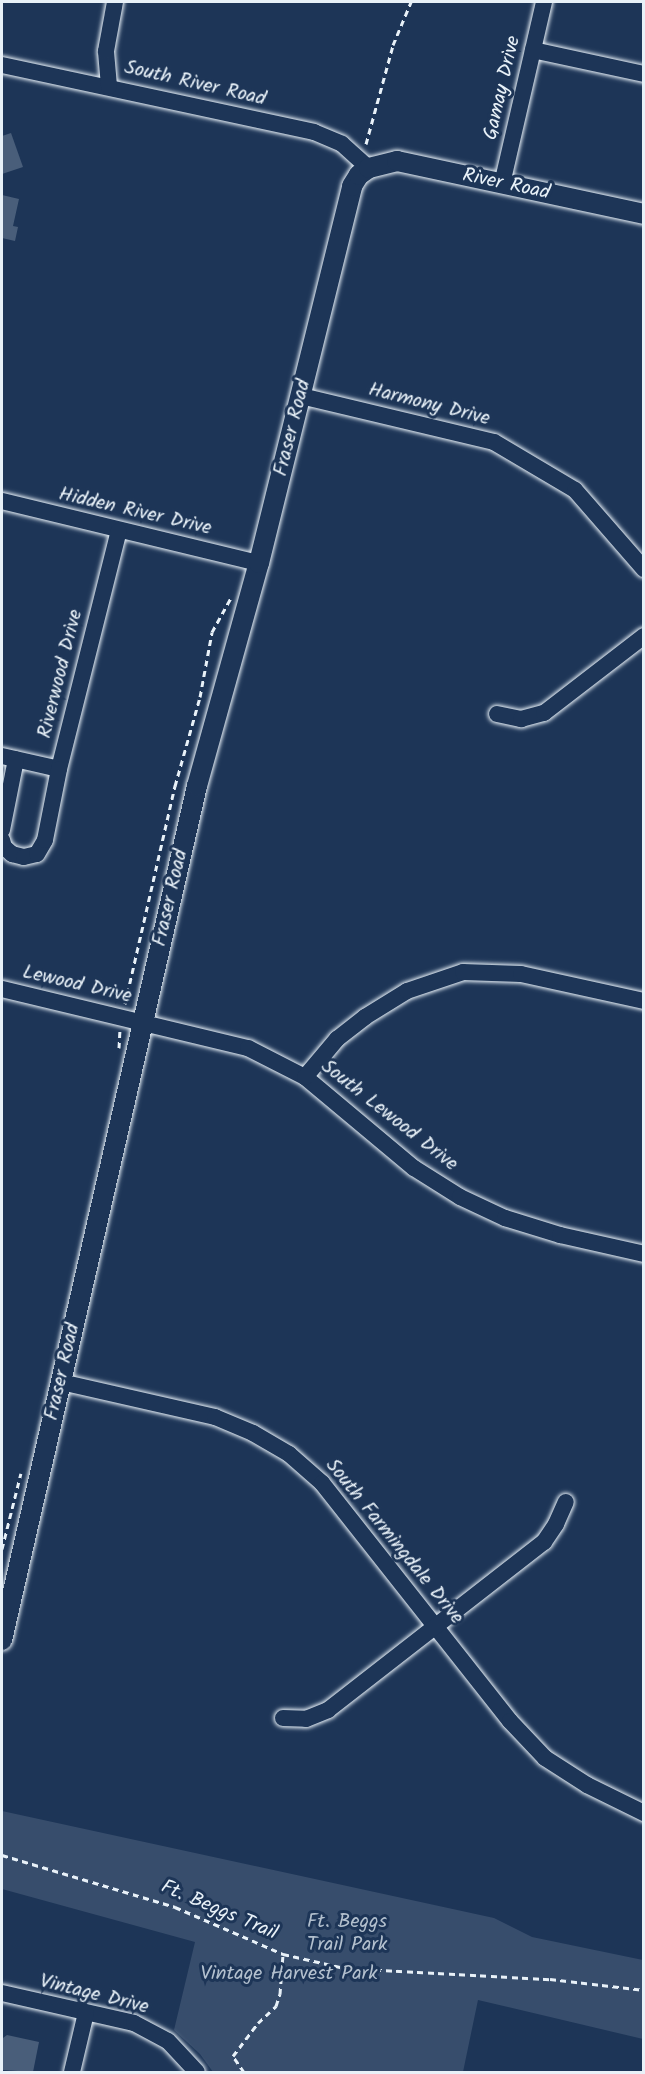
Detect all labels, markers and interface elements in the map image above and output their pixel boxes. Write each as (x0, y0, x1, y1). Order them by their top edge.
street label: Gamay Drive (479, 34, 527, 142)
street label: South River Road (122, 56, 268, 112)
street label: River Road (460, 164, 552, 206)
street label: Fraser Road (269, 377, 317, 479)
street label: Harmony Drive (366, 378, 492, 432)
street label: Hidden River Drive (56, 483, 214, 541)
street label: Riverwood Drive (33, 607, 89, 741)
street label: Fraser Road (148, 847, 194, 949)
street label: Lewood Drive (20, 961, 134, 1009)
street label: South Lewood Drive (316, 1055, 462, 1177)
street label: Fraser Road (40, 1321, 86, 1423)
street label: South Farmingdale Drive (320, 1454, 468, 1630)
street label: Ft. Beggs Trail (157, 1876, 281, 1946)
park label: Ft. Beggs Trail Park (307, 1911, 387, 1958)
park label: Vintage Harvest Park (200, 1962, 378, 1986)
street label: Vintage Drive (37, 1970, 151, 2020)

